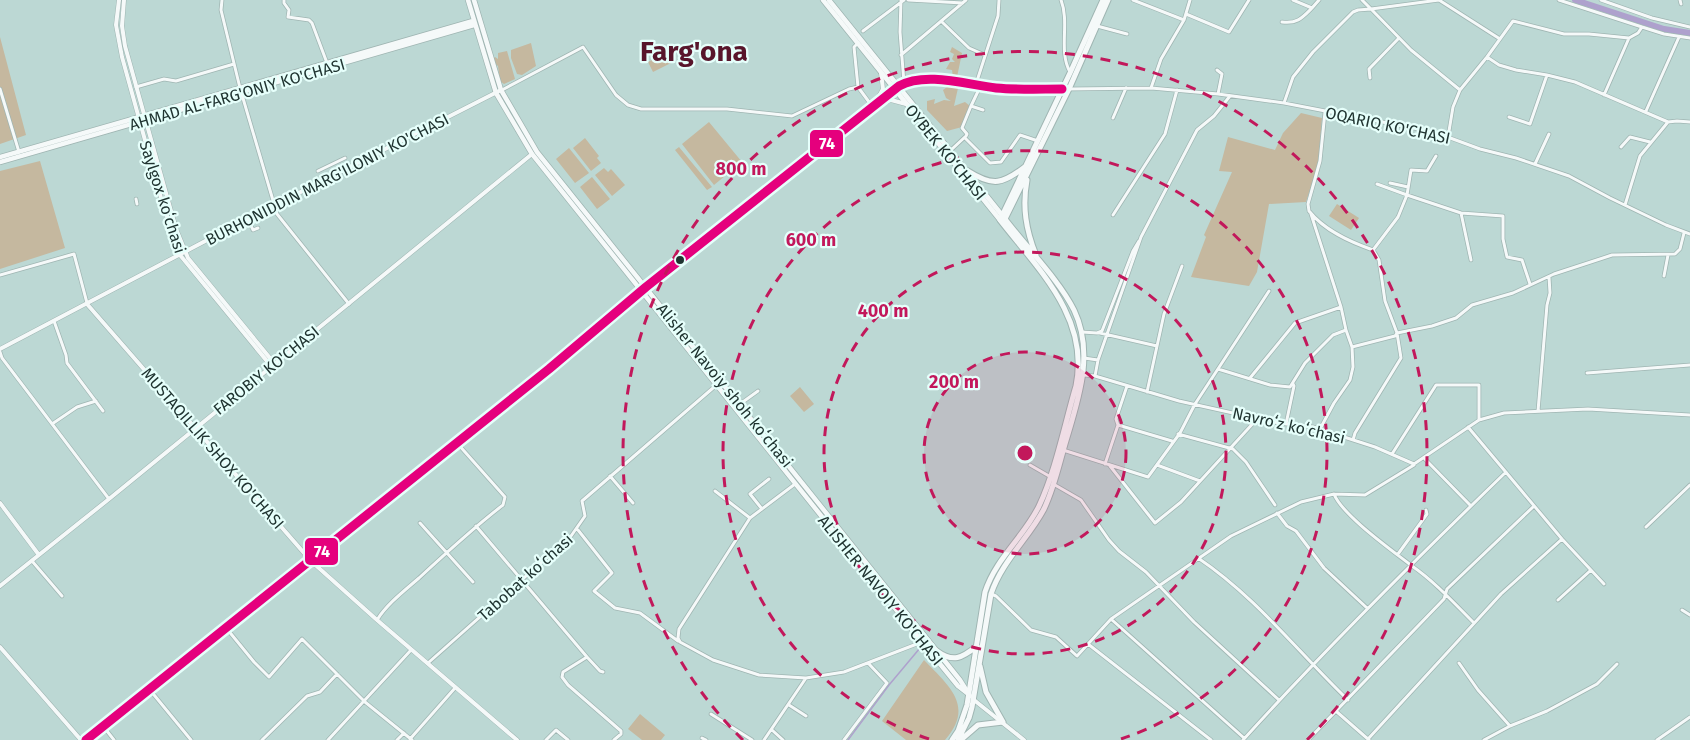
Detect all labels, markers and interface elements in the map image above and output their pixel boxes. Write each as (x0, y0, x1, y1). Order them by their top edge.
district label: Farg'ona (640, 35, 748, 68)
street label: AHMAD AL-FARG'ONIY KO'CHASI (127, 55, 347, 134)
street label: OYBEK KO‘CHASI (901, 101, 990, 204)
street label: OQARIQ KO'CHASI (1324, 103, 1452, 148)
street label: BURHONIDDIN MARG'ILONIY KO'CHASI (202, 110, 452, 249)
line badge: 74 (809, 129, 844, 158)
text: 74 (819, 134, 835, 153)
street label: Saylgox koʻchasi (135, 138, 190, 256)
text: 800 m (716, 158, 767, 180)
text: 600 m (786, 229, 836, 251)
unlabelled marker (674, 254, 686, 266)
street label: Alisher Navoiy shoh koʻchasi (653, 299, 797, 471)
text: 400 m (858, 300, 908, 322)
street label: FAROBIY KO'CHASI (210, 322, 323, 419)
street label: MUSTAQILLIK SHOX KO'CHASI (137, 364, 288, 533)
text: 200 m (929, 371, 979, 393)
street label: Navroʻz koʻchasi (1231, 403, 1347, 448)
centre of rings (1015, 443, 1035, 463)
street label: ALISHER NAVOIY KO'CHASI (814, 511, 947, 669)
street label: Tabobat koʻchasi (474, 530, 577, 625)
line badge: 74 (304, 537, 339, 566)
text: 74 (314, 542, 330, 561)

